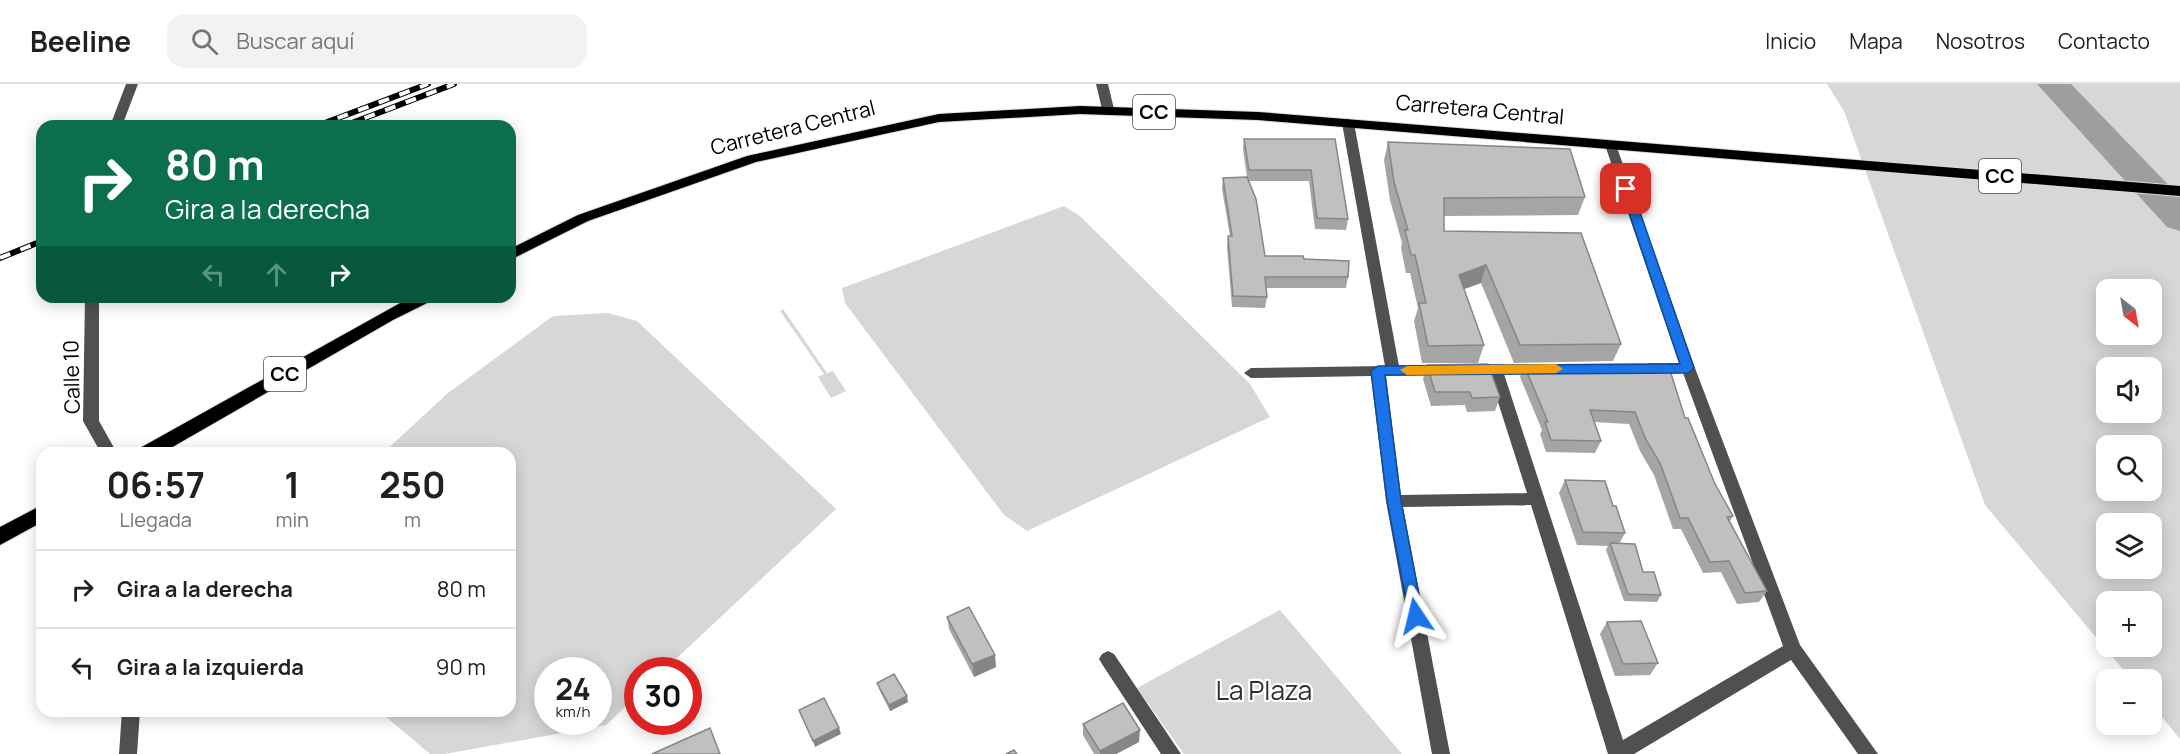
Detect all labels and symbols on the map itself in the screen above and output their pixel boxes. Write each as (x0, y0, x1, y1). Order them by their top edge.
street label: Carretera Central (1395, 88, 1565, 130)
street label: Carretera Central (707, 93, 878, 161)
road number: CC (1133, 95, 1175, 129)
road number: CC (1979, 159, 2021, 193)
pin (1600, 163, 1651, 214)
north arrow (2096, 279, 2162, 345)
street label: Calle 10 (56, 340, 86, 414)
road number: CC (264, 357, 306, 391)
position arrow (1384, 584, 1448, 648)
speed limit sign: 30 (624, 657, 702, 735)
park label: La Plaza (1216, 672, 1312, 708)

